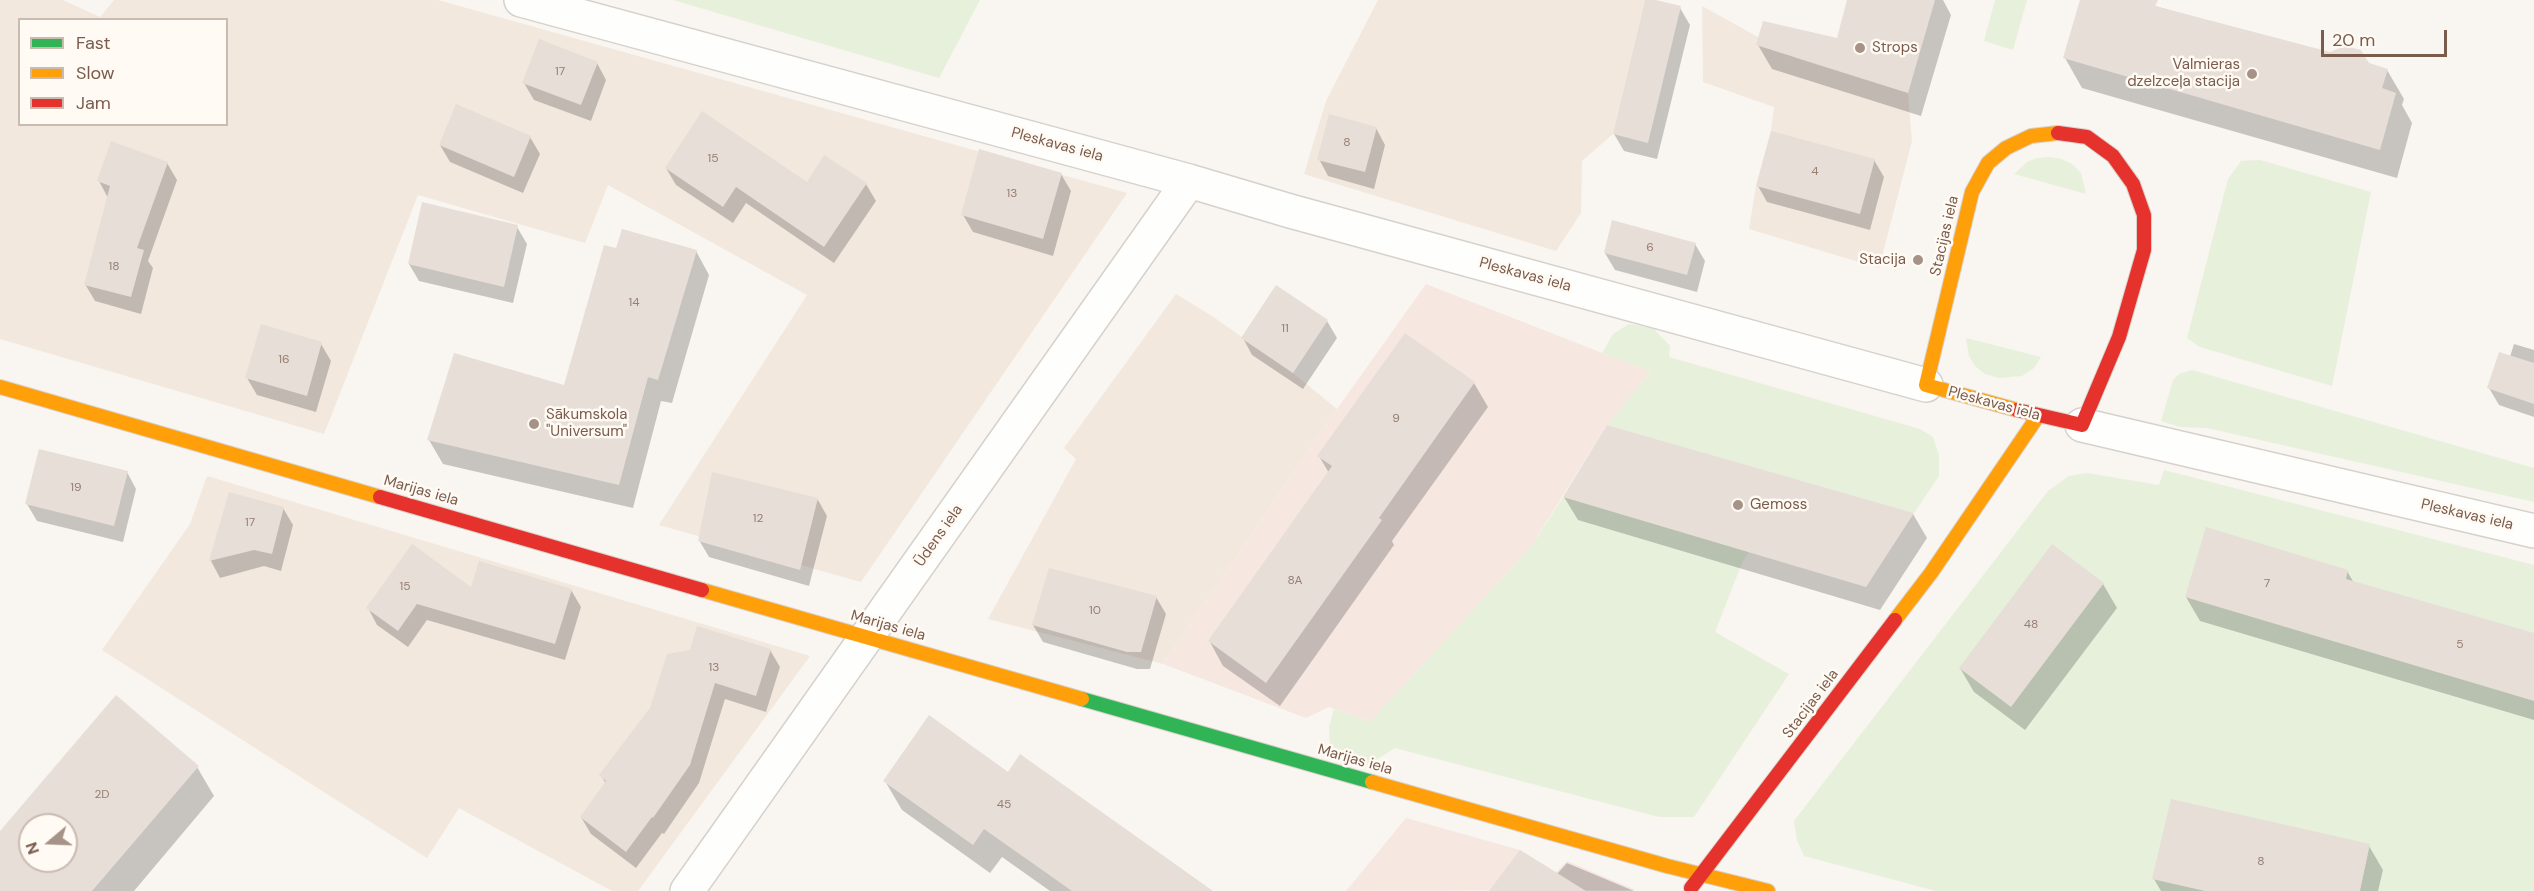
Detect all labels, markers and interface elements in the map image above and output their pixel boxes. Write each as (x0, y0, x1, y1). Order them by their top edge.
legend (18, 18, 228, 126)
scale bar (2324, 18, 2450, 56)
text: 20 m (2332, 28, 2375, 52)
text: Fast (76, 31, 111, 55)
place label: Strops (1872, 39, 1918, 57)
marker: Strops (1853, 41, 1867, 55)
place label: Valmieras dzelzceļa stacija (2127, 56, 2240, 91)
text: Slow (76, 61, 115, 85)
house number: 17 (555, 65, 565, 79)
marker: Valmieras dzelzceļa stacija (2245, 67, 2259, 81)
text: Jam (76, 91, 111, 115)
street label: Pleskavas iela (1009, 124, 1105, 166)
house number: 8 (1343, 136, 1351, 150)
house number: 15 (707, 152, 719, 166)
house number: 4 (1811, 165, 1819, 179)
house number: 13 (1007, 187, 1017, 201)
street label: Stacijas iela (1927, 194, 1963, 278)
house number: 6 (1646, 241, 1654, 255)
place label: Stacija (1859, 251, 1906, 269)
marker: Stacija (1911, 253, 1925, 267)
street label: Pleskavas iela (1477, 254, 1573, 296)
house number: 18 (108, 260, 120, 274)
house number: 14 (628, 296, 640, 310)
house number: 11 (1281, 322, 1289, 336)
house number: 16 (278, 353, 290, 367)
street label: Pleskavas iela (1946, 383, 2042, 425)
place label: Sākumskola "Universum" (546, 406, 627, 441)
house number: 9 (1392, 412, 1400, 426)
marker: Sākumskola "Universum" (527, 417, 541, 431)
street label: Marijas iela (382, 472, 460, 510)
house number: 19 (70, 481, 82, 495)
place label: Gemoss (1750, 496, 1807, 514)
street label: Pleskavas iela (2419, 496, 2515, 534)
marker: Gemoss (1731, 498, 1745, 512)
street label: Ūdens iela (911, 502, 967, 570)
house number: 12 (753, 512, 763, 526)
house number: 17 (245, 516, 255, 530)
house number: 8A (1288, 574, 1302, 588)
house number: 7 (2264, 577, 2270, 591)
house number: 15 (399, 580, 411, 594)
house number: 10 (1089, 604, 1101, 618)
street label: Marijas iela (849, 607, 927, 645)
house number: 48 (2024, 618, 2038, 632)
house number: 5 (2456, 638, 2464, 652)
house number: 13 (709, 661, 719, 675)
street label: Stacijas iela (1779, 666, 1843, 742)
street label: Marijas iela (1316, 741, 1394, 779)
house number: 2D (94, 788, 110, 802)
house number: 45 (997, 798, 1011, 812)
north arrow (18, 813, 78, 873)
text: N (21, 839, 44, 857)
house number: 8 (2257, 855, 2265, 869)

